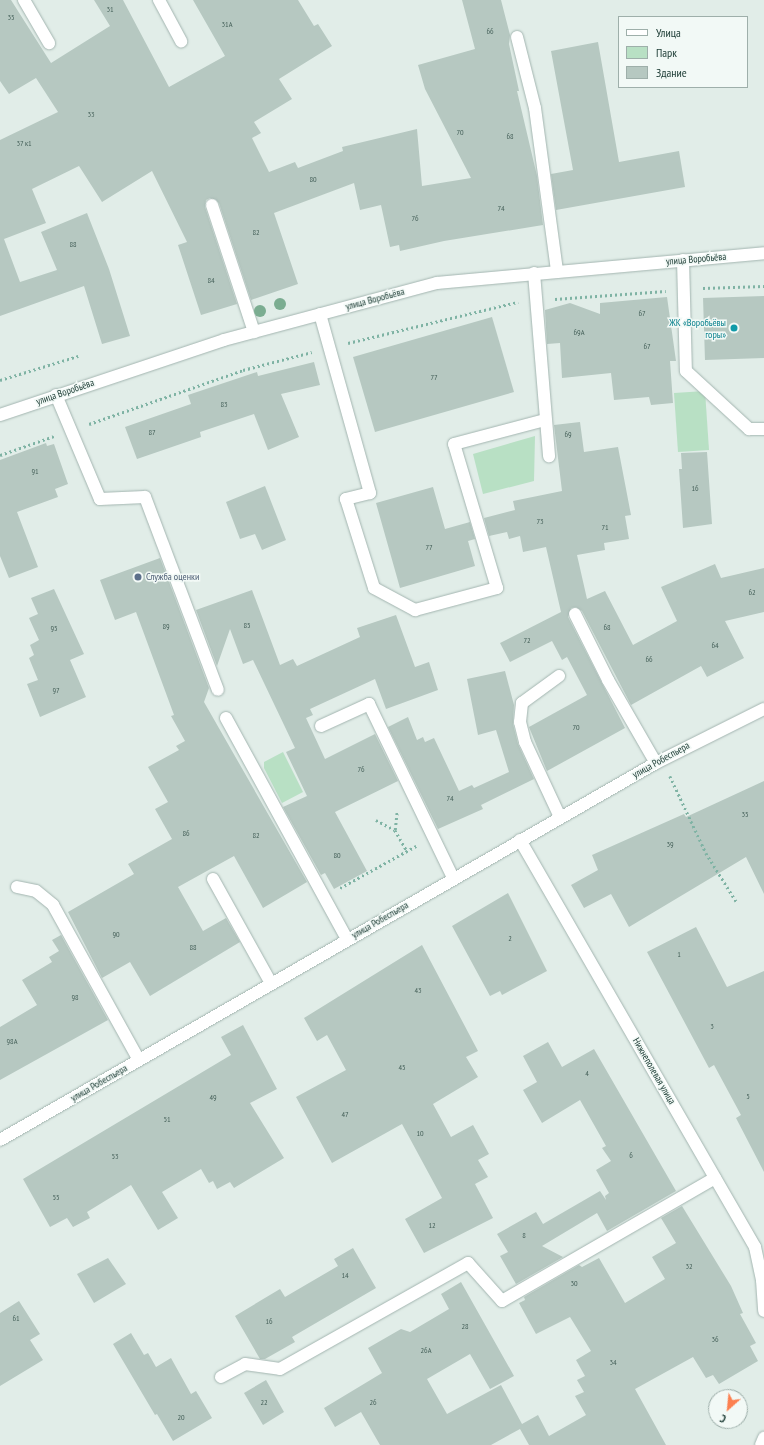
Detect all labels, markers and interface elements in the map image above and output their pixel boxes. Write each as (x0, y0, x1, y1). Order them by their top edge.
house number: 31 (106, 5, 114, 15)
house number: 35 (7, 13, 15, 23)
legend (618, 16, 748, 88)
house number: 31А (222, 20, 232, 30)
text: Улица (656, 25, 681, 40)
house number: 66 (486, 27, 494, 37)
text: Парк (656, 45, 677, 60)
text: Здание (656, 65, 687, 80)
house number: 33 (87, 110, 95, 120)
house number: 70 (456, 128, 464, 138)
house number: 68 (506, 132, 514, 142)
house number: 37 к1 (16, 139, 32, 149)
house number: 80 (309, 175, 317, 185)
house number: 74 (497, 204, 505, 214)
house number: 76 (411, 214, 419, 224)
house number: 82 (252, 228, 260, 238)
house number: 88 (69, 240, 77, 250)
street label: улица Воробьёва (665, 250, 727, 268)
house number: 84 (207, 276, 215, 286)
street label: улица Воробьёва (344, 285, 406, 313)
house number: 67 (638, 309, 646, 319)
place label: ЖК «Воробьёвы горы» (669, 316, 726, 340)
marker: ЖК «Воробьёвы горы» (729, 323, 739, 333)
house number: 69А (574, 328, 584, 338)
house number: 67 (643, 342, 651, 352)
house number: 77 (430, 373, 438, 383)
street label: улица Воробьёва (34, 376, 96, 408)
house number: 83 (220, 400, 228, 410)
house number: 87 (148, 428, 156, 438)
house number: 69 (564, 430, 572, 440)
house number: 91 (31, 467, 39, 477)
house number: 16 (691, 484, 699, 494)
house number: 73 (536, 517, 544, 527)
house number: 71 (601, 523, 609, 533)
house number: 77 (425, 543, 433, 553)
place label: Служба оценки (146, 571, 199, 583)
marker: Служба оценки (133, 572, 143, 582)
house number: 62 (748, 588, 756, 598)
house number: 85 (243, 621, 251, 631)
house number: 89 (162, 622, 170, 632)
house number: 68 (603, 623, 611, 633)
house number: 95 (50, 624, 58, 634)
house number: 72 (523, 636, 531, 646)
house number: 64 (711, 641, 719, 651)
house number: 66 (645, 655, 653, 665)
house number: 97 (52, 686, 60, 696)
house number: 70 (572, 723, 580, 733)
street label: улица Робеспьера (630, 739, 692, 781)
house number: 76 (357, 765, 365, 775)
house number: 74 (446, 794, 454, 804)
house number: 35 (741, 810, 749, 820)
house number: 86 (182, 829, 190, 839)
house number: 82 (252, 831, 260, 841)
house number: 39 (666, 840, 674, 850)
house number: 80 (333, 851, 341, 861)
street label: улица Робеспьера (349, 899, 411, 941)
house number: 90 (112, 930, 120, 940)
house number: 2 (508, 934, 512, 944)
house number: 88 (189, 943, 197, 953)
house number: 1 (677, 950, 681, 960)
house number: 43 (414, 986, 422, 996)
house number: 98 (71, 993, 79, 1003)
house number: 3 (710, 1022, 714, 1032)
street label: Нижнеполевая улица (630, 1036, 678, 1106)
house number: 98А (7, 1037, 17, 1047)
street label: улица Робеспьера (68, 1062, 130, 1104)
house number: 45 (398, 1063, 406, 1073)
house number: 4 (585, 1069, 589, 1079)
house number: 5 (746, 1092, 750, 1102)
house number: 49 (209, 1093, 217, 1103)
house number: 47 (341, 1110, 349, 1120)
house number: 51 (163, 1115, 171, 1125)
house number: 10 (416, 1129, 424, 1139)
house number: 6 (629, 1151, 633, 1161)
house number: 53 (111, 1152, 119, 1162)
house number: 55 (52, 1193, 60, 1203)
house number: 12 (428, 1221, 436, 1231)
house number: 8 (522, 1231, 526, 1241)
house number: 32 (685, 1262, 693, 1272)
house number: 14 (341, 1271, 349, 1281)
house number: 30 (570, 1279, 578, 1289)
house number: 61 (12, 1314, 20, 1324)
house number: 16 (265, 1317, 273, 1327)
house number: 28 (461, 1322, 469, 1332)
house number: 36 (711, 1335, 719, 1345)
house number: 26А (421, 1346, 431, 1356)
house number: 34 (609, 1358, 617, 1368)
north arrow (708, 1389, 748, 1429)
house number: 22 (260, 1398, 268, 1408)
house number: 26 (369, 1398, 377, 1408)
text: С (718, 1411, 728, 1426)
house number: 20 (177, 1413, 185, 1423)

